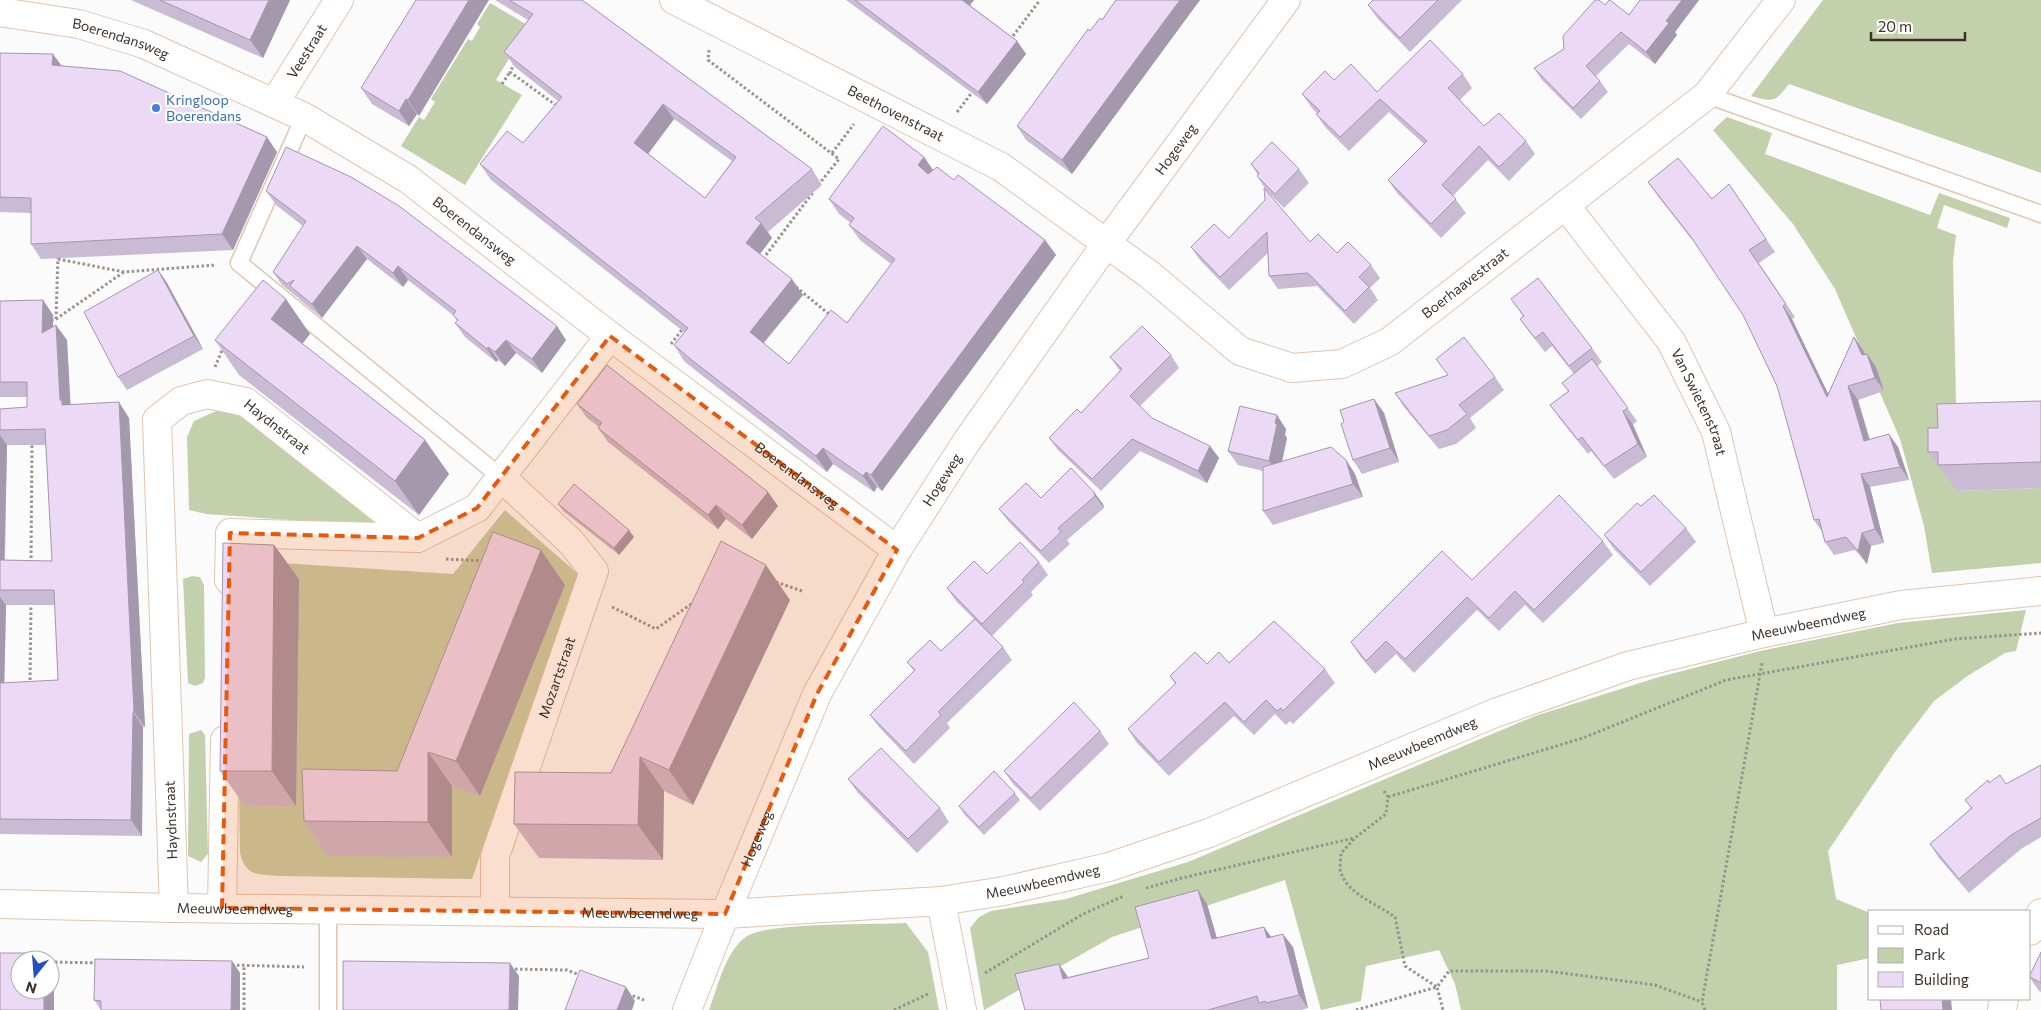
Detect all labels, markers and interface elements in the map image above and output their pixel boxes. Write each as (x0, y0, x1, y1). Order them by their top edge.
scale bar (1871, 10, 1965, 42)
street label: Boerendansweg (71, 14, 172, 63)
text: 20 m (1878, 17, 1912, 35)
street label: Veestraat (283, 20, 330, 81)
street label: Beethovenstraat (845, 81, 947, 145)
place label: Kringloop Boerendans (166, 91, 241, 124)
marker: Kringloop Boerendans (150, 102, 162, 114)
street label: Hogeweg (1151, 119, 1200, 178)
street label: Boerendansweg (430, 192, 520, 268)
street label: Boerhaavestraat (1418, 243, 1512, 322)
street label: Van Swietenstraat (1668, 346, 1730, 457)
street label: Haydnstraat (241, 395, 314, 457)
street label: Boerendansweg (752, 438, 843, 512)
street label: Hogeweg (919, 449, 965, 509)
street label: Meeuwbeemdweg (1749, 603, 1867, 644)
street label: Mozartstraat (535, 634, 579, 720)
street label: Meeuwbeemdweg (1365, 712, 1480, 773)
street label: Haydnstraat (161, 780, 180, 860)
street label: Hogeweg (737, 807, 776, 869)
street label: Meeuwbeemdweg (984, 860, 1102, 902)
street label: Meeuwbeemdweg (177, 899, 294, 917)
street label: Meeuwbeemdweg (582, 903, 699, 922)
legend (1868, 910, 2031, 1000)
text: Road (1914, 920, 1949, 938)
text: Park (1914, 945, 1945, 963)
north arrow (10, 950, 60, 1000)
text: Building (1914, 970, 1969, 988)
text: N (24, 978, 39, 998)

